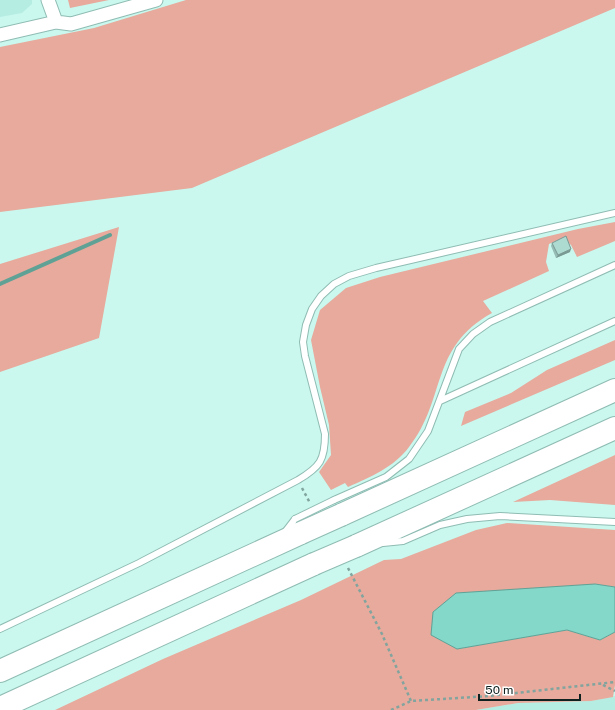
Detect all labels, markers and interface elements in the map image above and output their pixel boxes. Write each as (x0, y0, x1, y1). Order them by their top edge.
scale bar (479, 676, 580, 702)
text: 50 m (485, 683, 513, 697)

